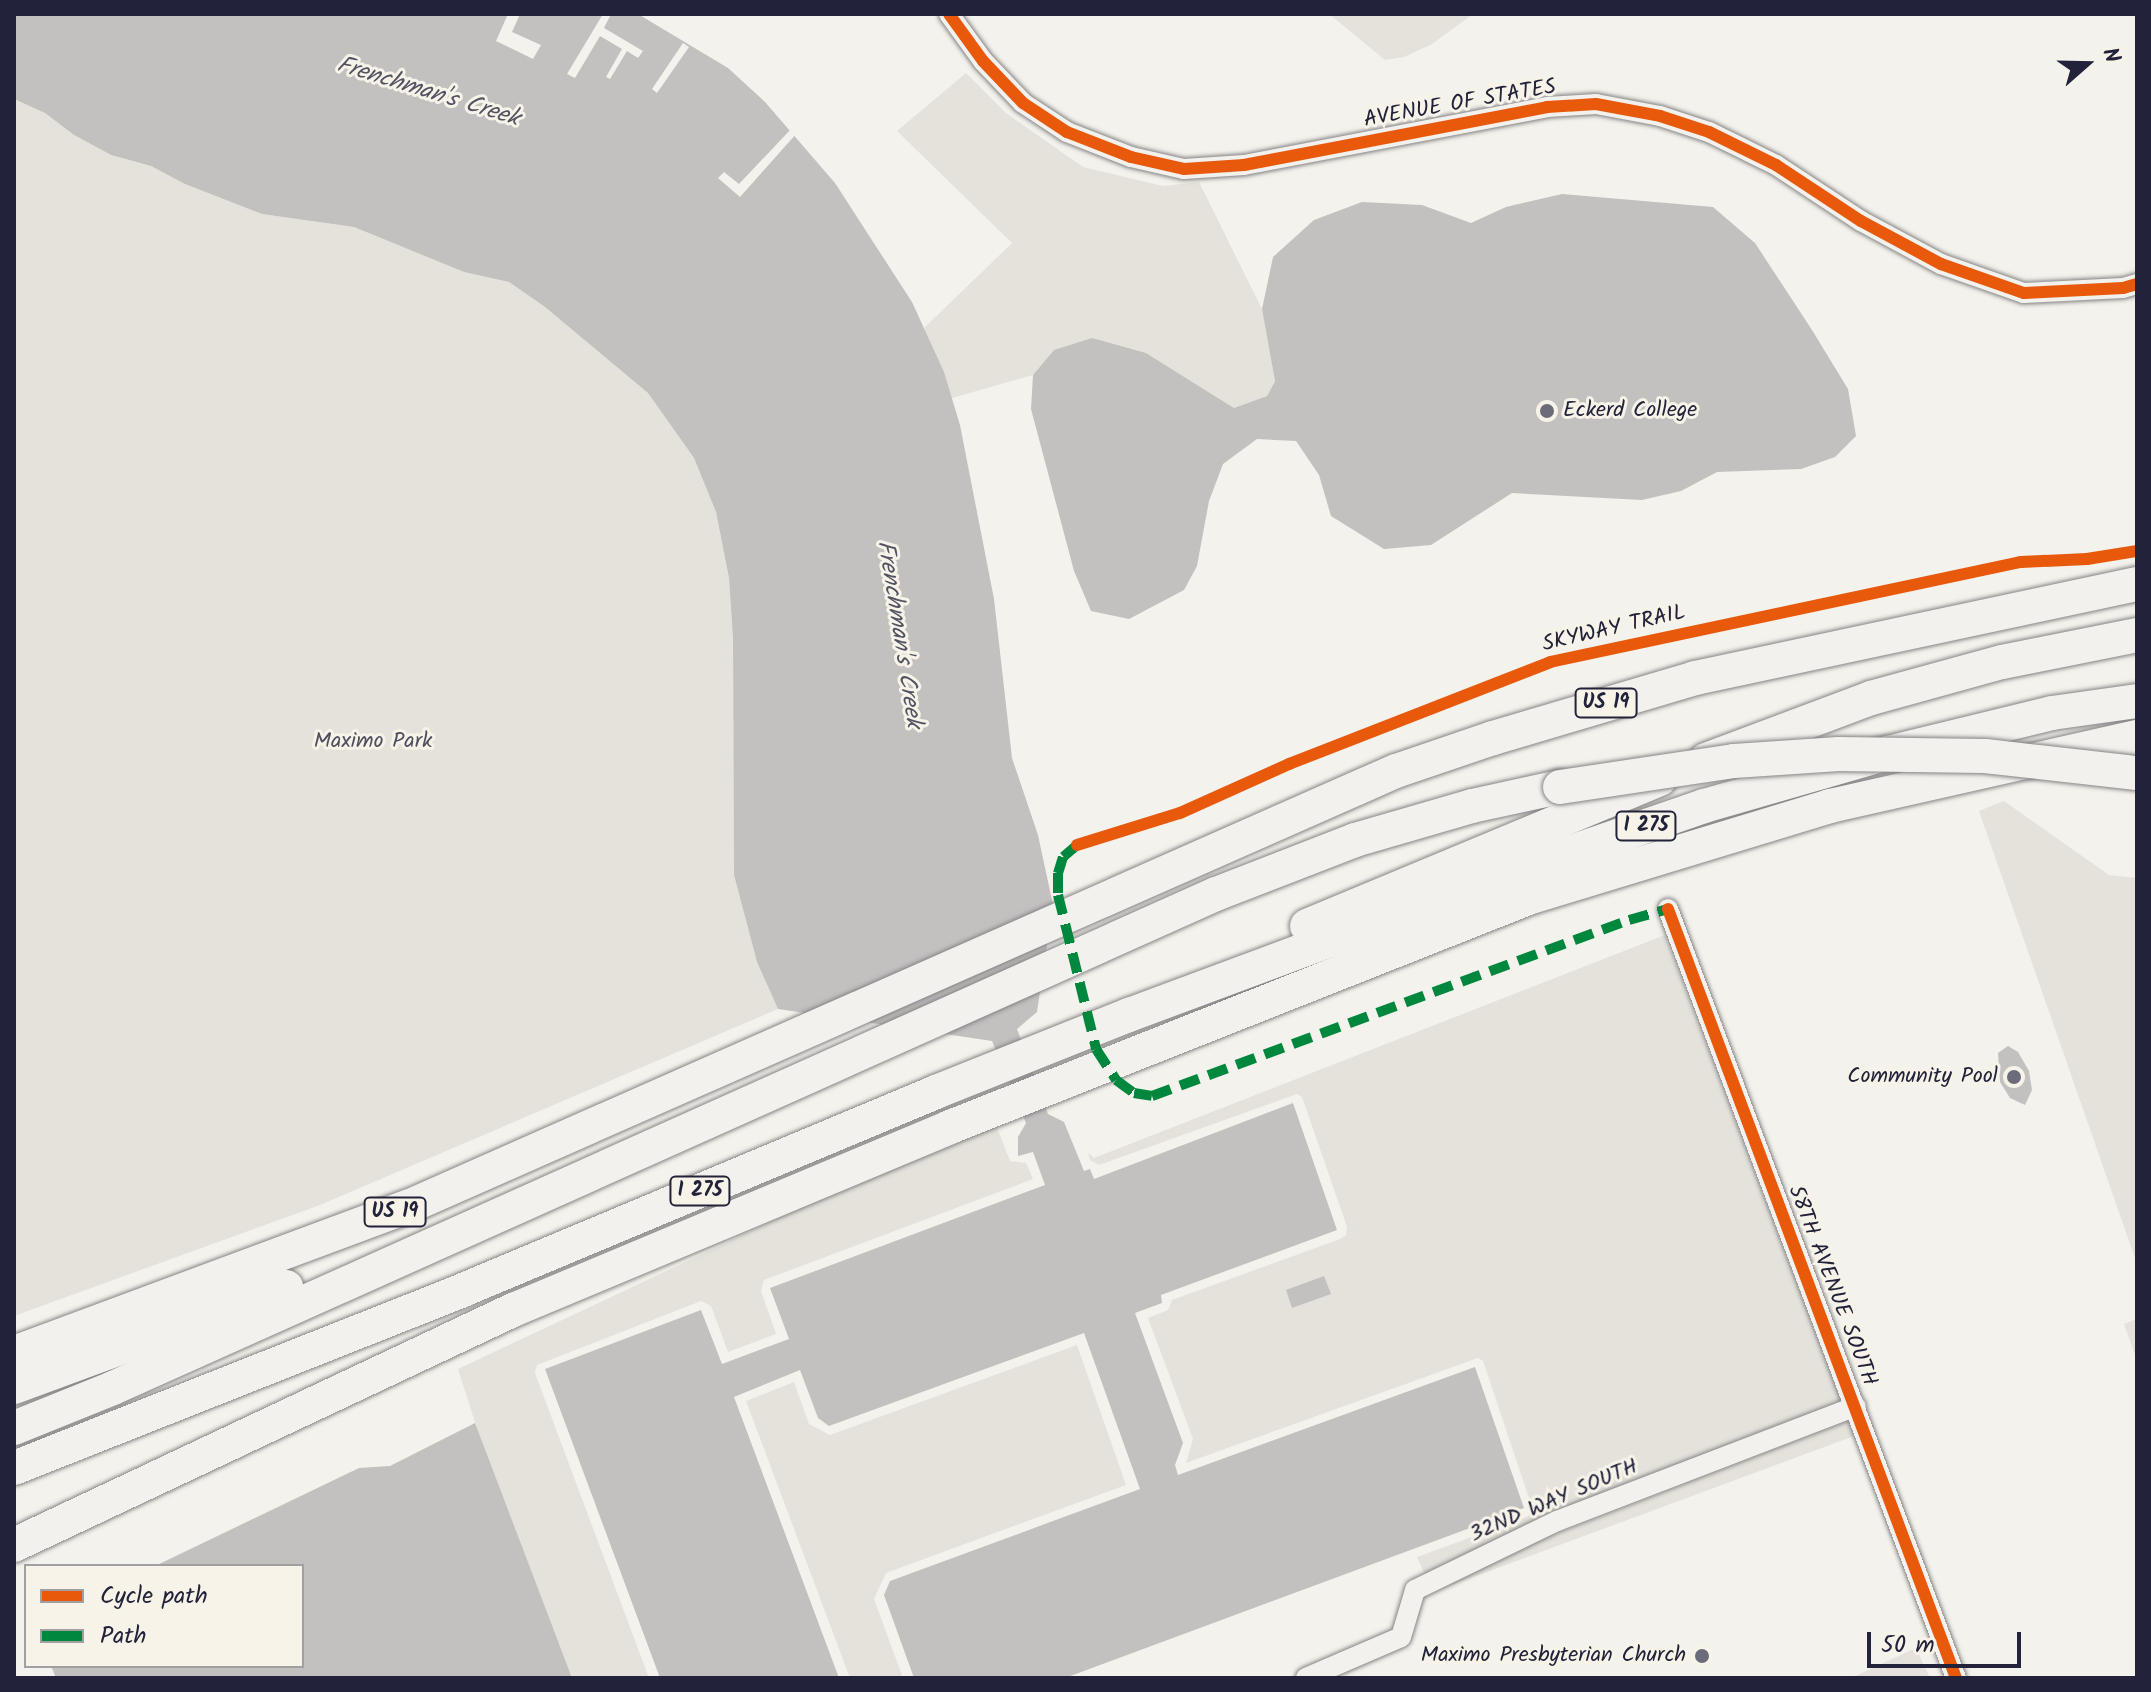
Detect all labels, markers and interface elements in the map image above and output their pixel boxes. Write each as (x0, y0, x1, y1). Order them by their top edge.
north arrow (2047, 24, 2127, 104)
text: N (2091, 43, 2129, 68)
water label: Frenchman's Creek (333, 51, 523, 133)
street label: AVENUE OF STATES (1362, 74, 1558, 134)
place label: Eckerd College (1563, 398, 1697, 424)
marker: Eckerd College (1538, 402, 1556, 420)
water label: Frenchman's Creek (870, 538, 928, 730)
street label: SKYWAY TRAIL (1540, 600, 1688, 658)
road number: US 19 (1574, 687, 1638, 719)
park label: Maximo Park (314, 729, 432, 755)
road number: I 275 (1614, 810, 1678, 842)
place label: Community Pool (1847, 1064, 1998, 1090)
marker: Community Pool (2005, 1068, 2023, 1086)
road number: I 275 (668, 1175, 732, 1207)
street label: 58TH AVENUE SOUTH (1782, 1182, 1882, 1390)
road number: US 19 (363, 1196, 427, 1228)
street label: 32ND WAY SOUTH (1466, 1454, 1642, 1548)
legend (24, 1564, 304, 1668)
text: Cycle path (100, 1577, 208, 1616)
scale bar (1871, 1616, 2025, 1666)
text: Path (100, 1617, 146, 1656)
text: 50 m (1881, 1626, 1935, 1665)
place label: Maximo Presbyterian Church (1421, 1643, 1686, 1669)
marker: Maximo Presbyterian Church (1693, 1647, 1711, 1665)

